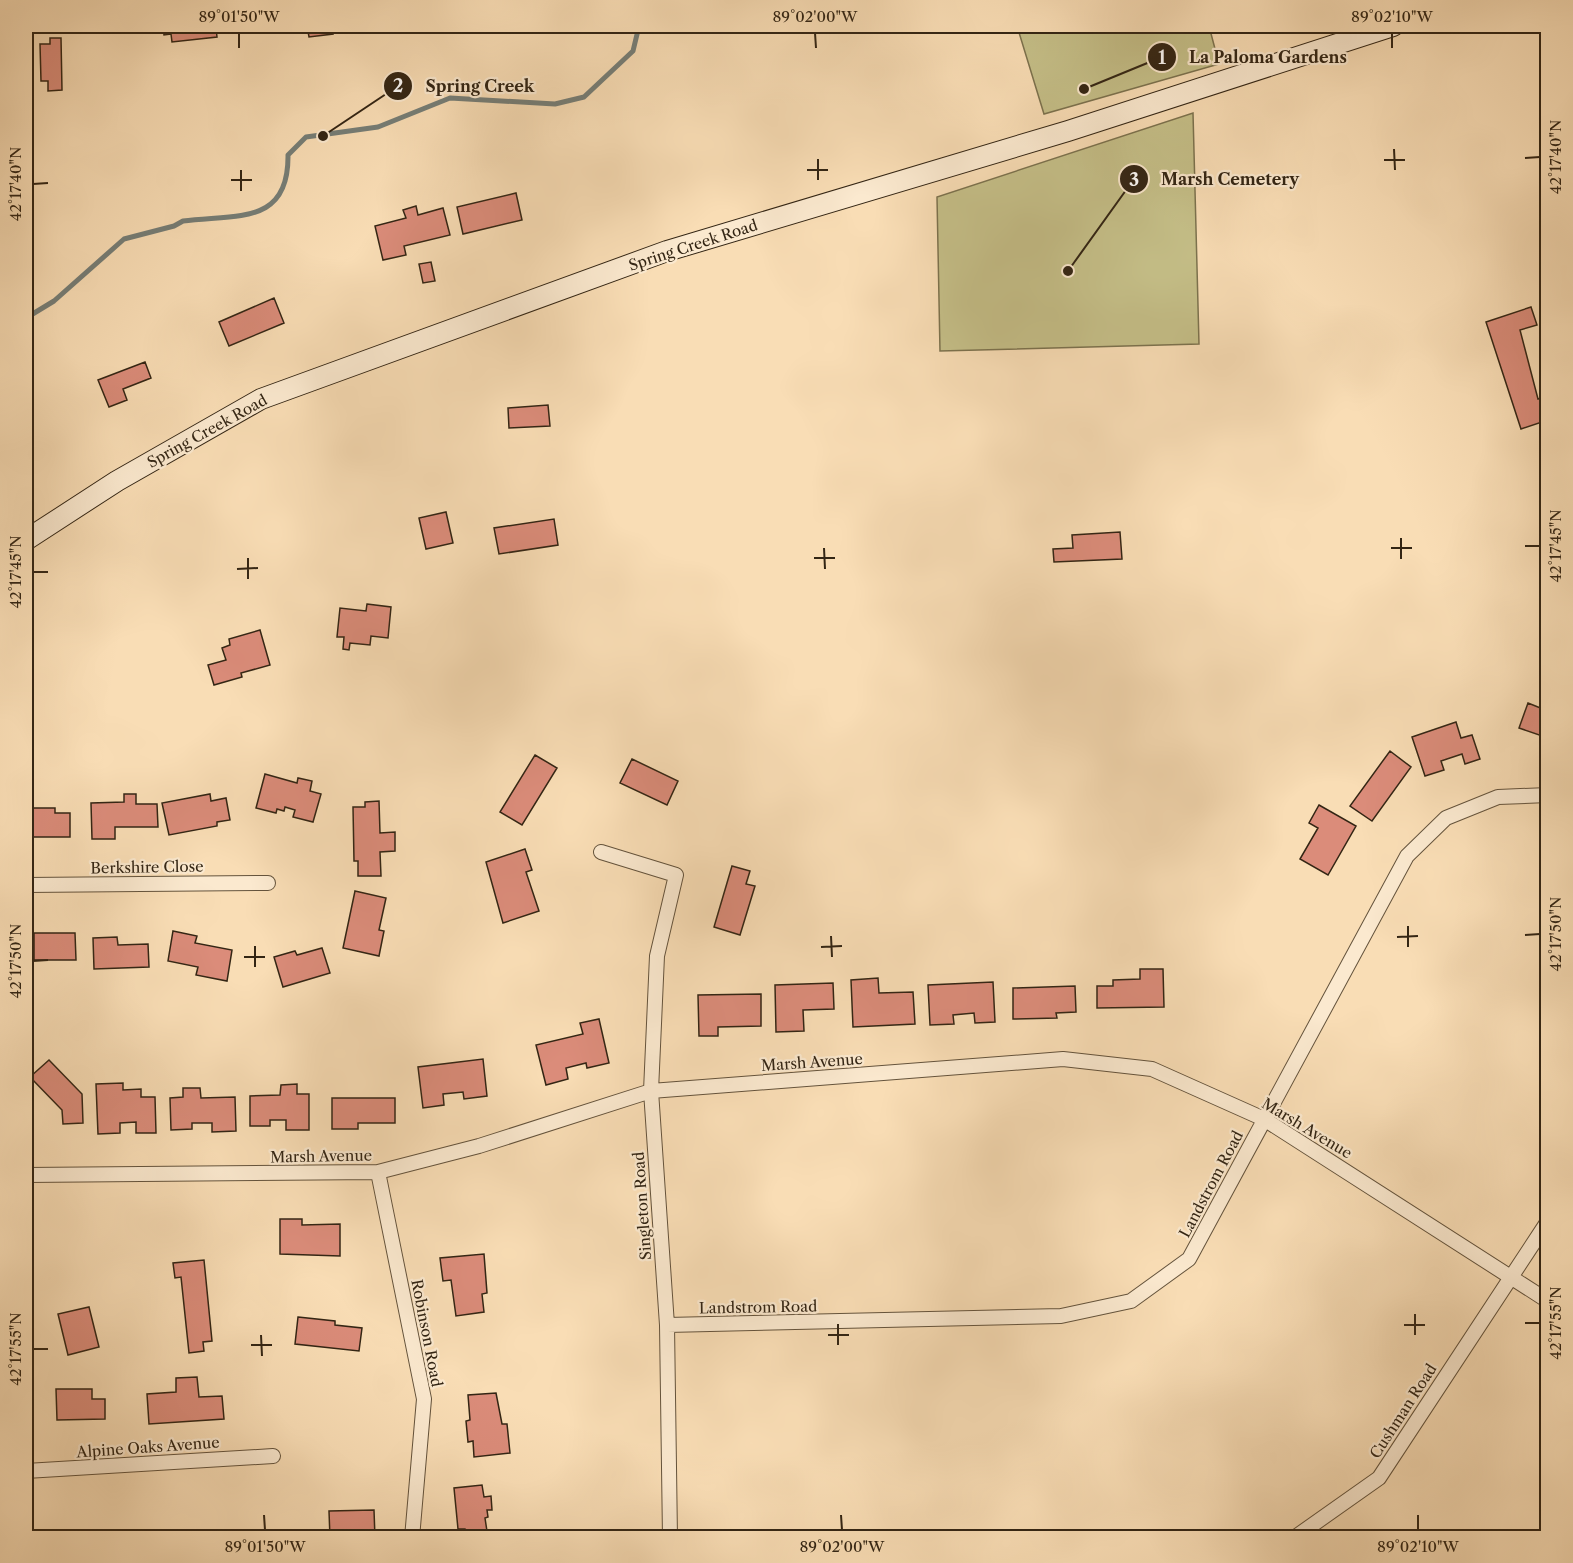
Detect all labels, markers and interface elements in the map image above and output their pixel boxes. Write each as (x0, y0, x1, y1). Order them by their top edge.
text: 89°01'50"W (198, 7, 280, 26)
text: 89°02'00"W (772, 7, 858, 26)
text: 89°02'10"W (1351, 7, 1433, 26)
callout: La Paloma Gardens (1147, 40, 1360, 74)
text: 1 (1158, 47, 1166, 69)
text: La Paloma Gardens (1189, 47, 1347, 67)
callout: Spring Creek (383, 69, 546, 103)
text: 2 (393, 75, 403, 97)
text: Spring Creek (426, 76, 535, 96)
text: 42°17'40"N (1546, 120, 1565, 194)
text: 42°17'40"N (6, 147, 25, 221)
callout: Marsh Cemetery (1119, 162, 1311, 196)
text: 3 (1129, 169, 1139, 191)
text: Marsh Cemetery (1161, 169, 1300, 189)
street label: Spring Creek Road (626, 215, 760, 275)
street label: Spring Creek Road (144, 390, 270, 472)
text: 42°17'45"N (1546, 509, 1565, 583)
text: 42°17'45"N (6, 535, 25, 609)
street label: Berkshire Close (90, 857, 204, 877)
text: 42°17'50"N (1546, 897, 1565, 971)
text: 42°17'50"N (6, 924, 25, 998)
street label: Marsh Avenue (761, 1049, 863, 1075)
street label: Marsh Avenue (1258, 1094, 1356, 1162)
street label: Landstrom Road (1175, 1127, 1247, 1241)
street label: Marsh Avenue (270, 1146, 372, 1166)
street label: Singleton Road (629, 1151, 655, 1261)
street label: Robinson Road (407, 1278, 447, 1388)
text: 42°17'55"N (1546, 1286, 1565, 1360)
street label: Landstrom Road (699, 1296, 817, 1318)
text: 42°17'55"N (6, 1312, 25, 1386)
street label: Cushman Road (1365, 1360, 1441, 1462)
street label: Alpine Oaks Avenue (75, 1433, 220, 1462)
text: 89°01'50"W (224, 1537, 306, 1556)
text: 89°02'00"W (799, 1537, 885, 1556)
text: 89°02'10"W (1377, 1537, 1459, 1556)

